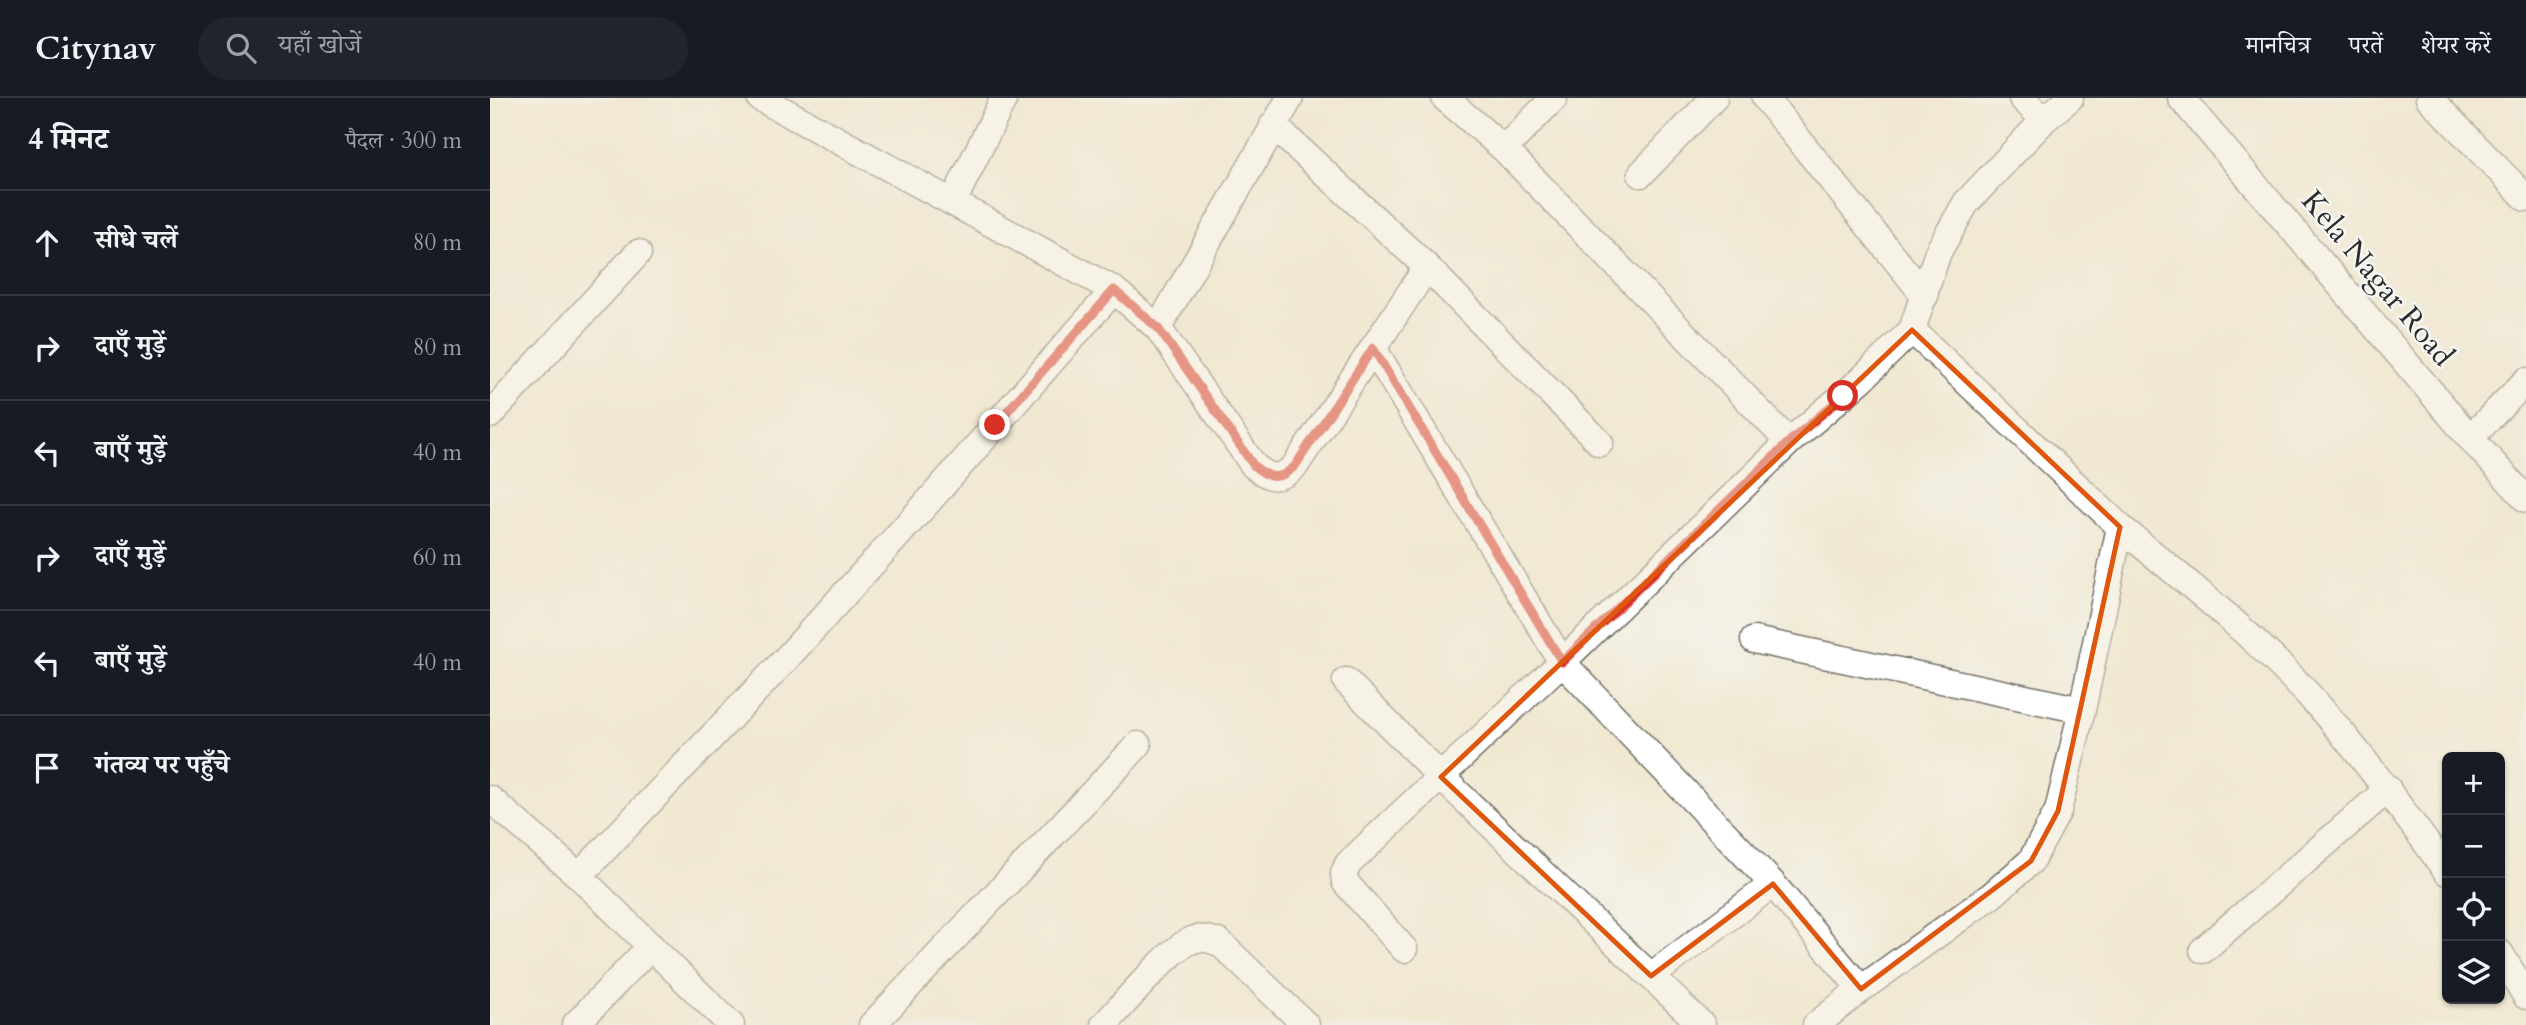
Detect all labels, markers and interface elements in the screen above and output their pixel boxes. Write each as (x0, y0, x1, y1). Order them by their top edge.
search box (198, 17, 688, 80)
text: Citynav (35, 26, 156, 71)
text: यहाँ खोजें (278, 27, 361, 62)
icon: search (222, 29, 260, 67)
text: मानचित्र (2246, 29, 2311, 62)
text: परतें (2349, 29, 2383, 62)
text: शेयर करें (2421, 29, 2491, 62)
text: 4 मिनट (28, 119, 108, 160)
text: पैदल · 300 m (345, 125, 462, 156)
street label: Kela Nagar Road (2292, 182, 2463, 375)
text: सीधे चलें (95, 222, 177, 257)
icon: ahead (28, 224, 66, 262)
text: 80 m (413, 227, 462, 258)
text: दाएँ मुड़ें (95, 327, 166, 362)
icon: right (28, 329, 66, 367)
text: 80 m (413, 332, 462, 363)
route start (1827, 380, 1858, 411)
route end (979, 409, 1010, 440)
text: बाएँ मुड़ें (95, 432, 166, 467)
icon: left (28, 434, 66, 472)
text: 40 m (413, 437, 462, 468)
text: दाएँ मुड़ें (95, 537, 166, 572)
icon: right (28, 539, 66, 577)
text: 60 m (413, 542, 462, 573)
text: बाएँ मुड़ें (95, 642, 166, 677)
icon: left (28, 644, 66, 682)
text: 40 m (413, 647, 462, 678)
text: गंतव्य पर पहुँचे (95, 747, 229, 782)
icon: arrive (28, 749, 66, 787)
map controls (2442, 752, 2505, 1004)
button: + (2442, 752, 2505, 815)
button: − (2442, 815, 2505, 878)
button: locate (2442, 878, 2505, 941)
button: layers (2442, 941, 2505, 1004)

